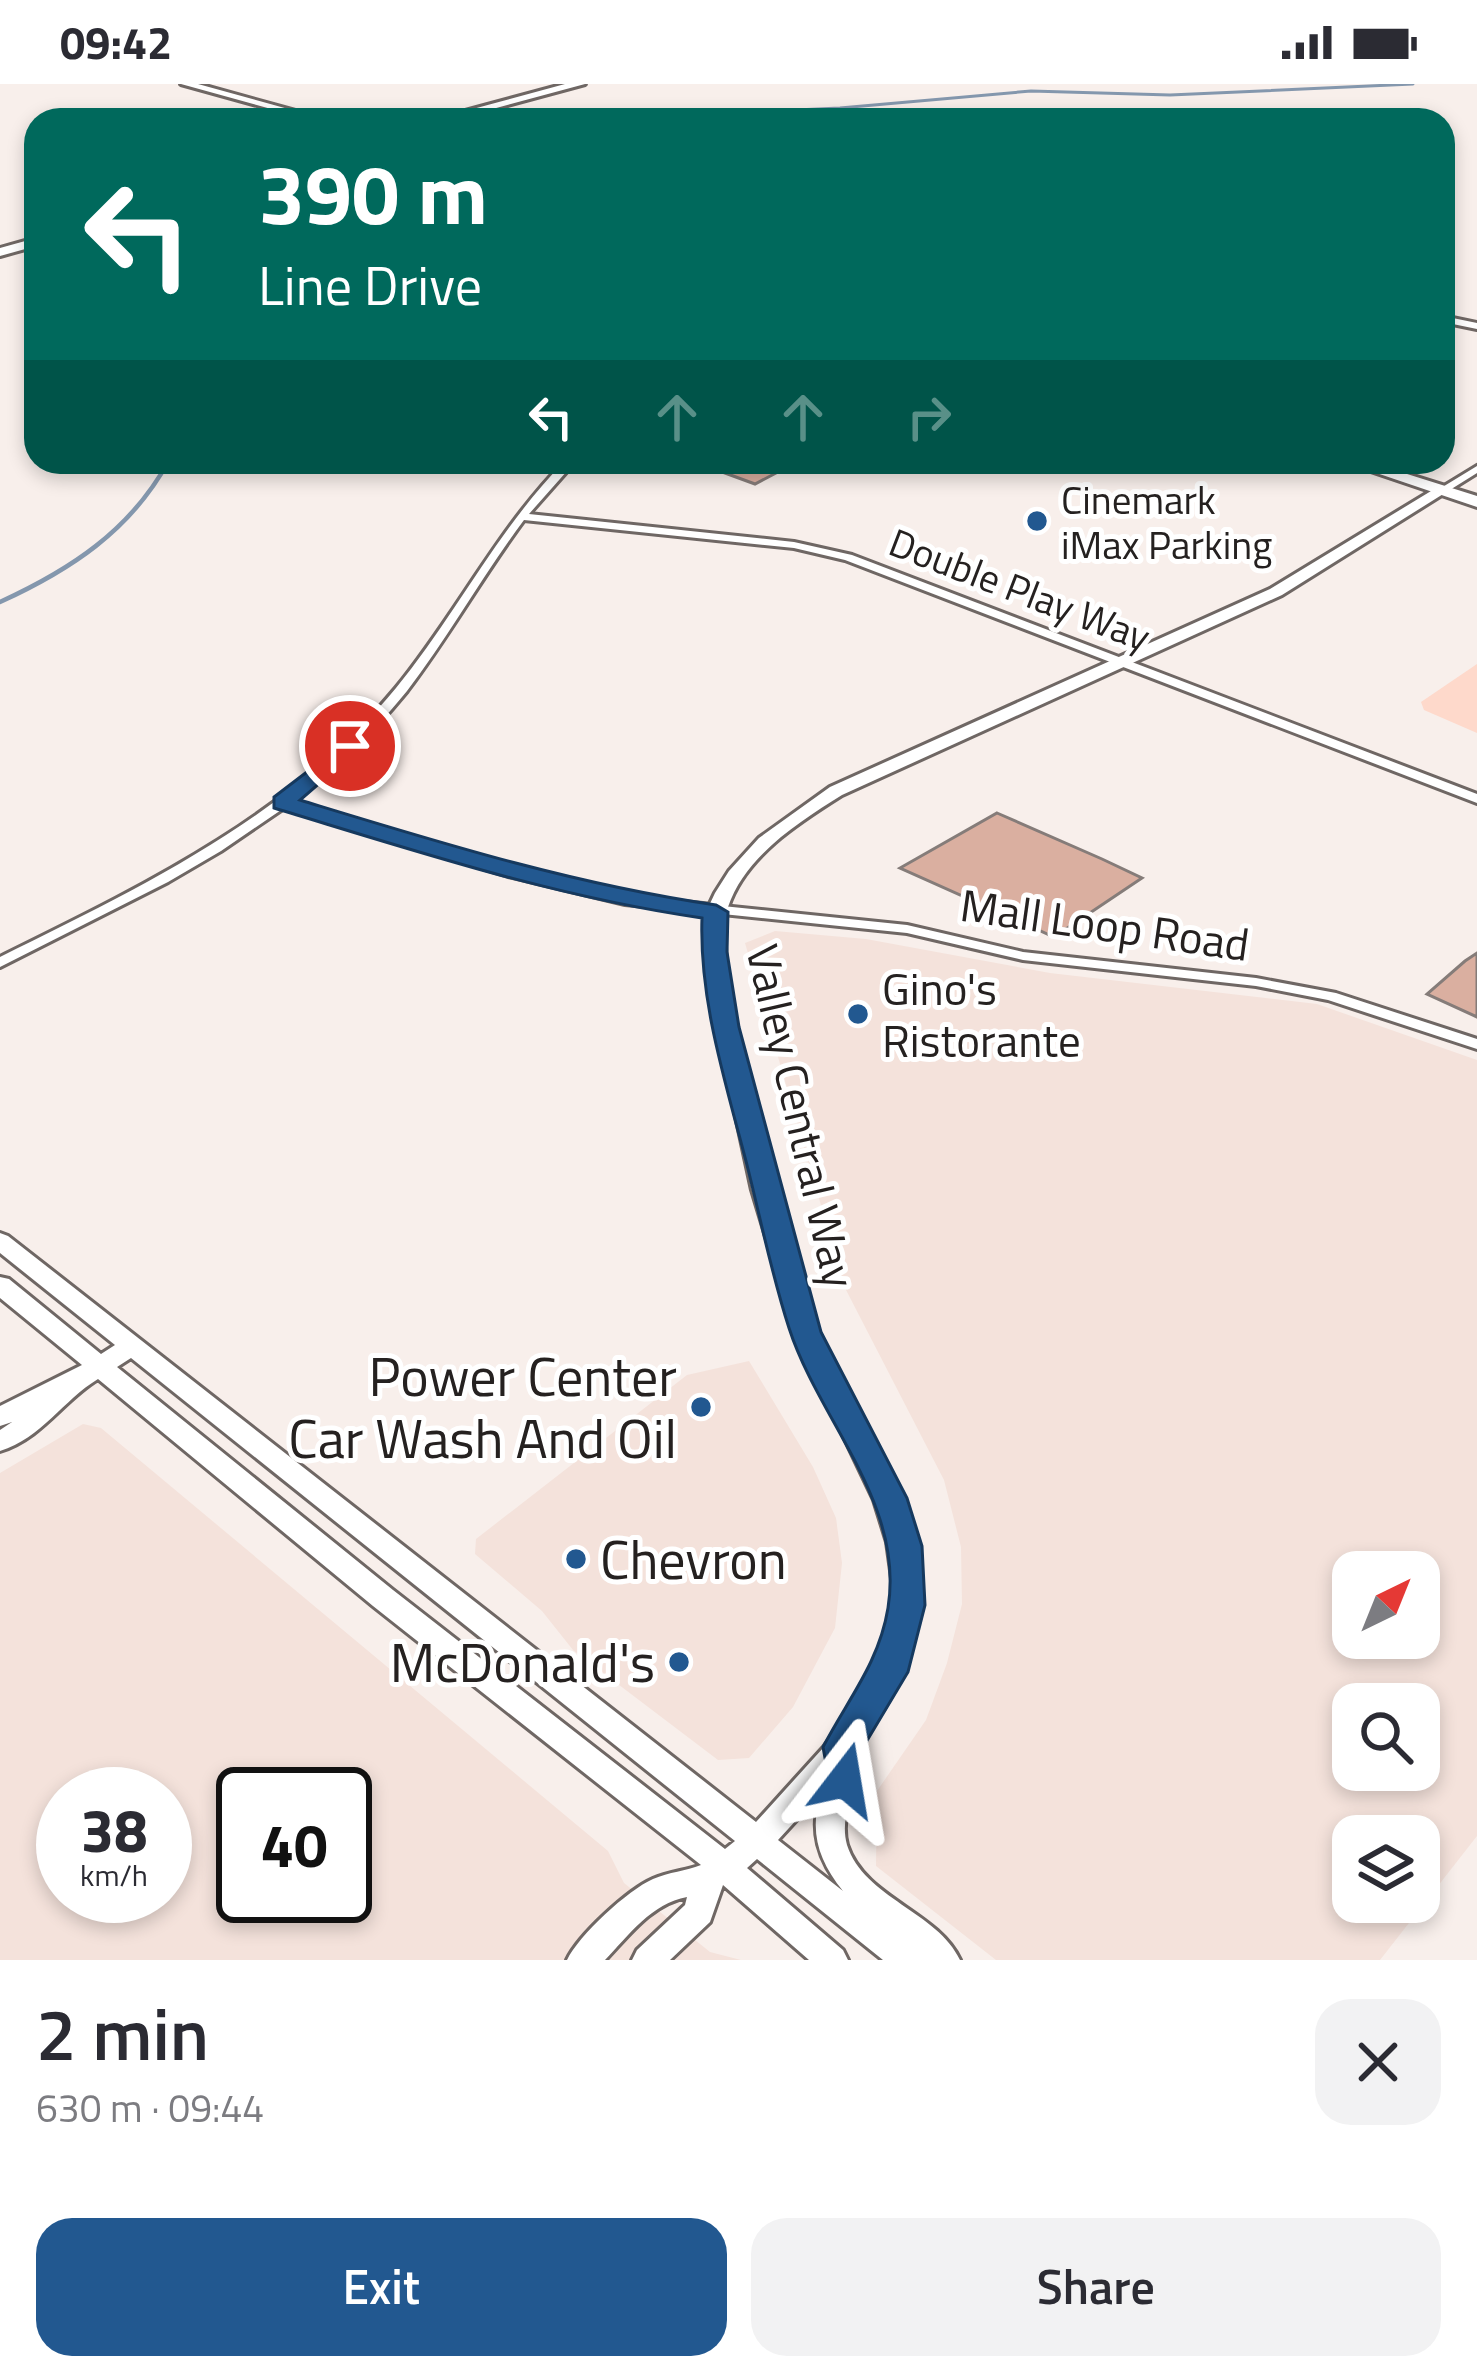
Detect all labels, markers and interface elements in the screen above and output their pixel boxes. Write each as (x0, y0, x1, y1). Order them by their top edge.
text: 09:42 (60, 8, 172, 76)
text: 390 m (258, 129, 488, 257)
icon: left (60, 156, 216, 312)
text: Line Drive (258, 244, 482, 326)
icon: left (518, 384, 584, 450)
icon: ahead (644, 384, 710, 450)
icon: ahead (770, 384, 836, 450)
icon: right (896, 384, 962, 450)
place label: Cinemark iMax Parking (1061, 470, 1272, 574)
marker: Cinemark iMax Parking (1024, 508, 1050, 534)
street label: Double Play Way (881, 512, 1159, 666)
pin (299, 695, 401, 797)
icon: arrive (317, 713, 383, 779)
street label: Mall Loop Road (956, 870, 1254, 978)
street label: Valley Central Way (729, 938, 875, 1294)
place label: Gino's Ristorante (882, 954, 1081, 1074)
marker: Gino's Ristorante (845, 1001, 871, 1027)
place label: Power Center Car Wash And Oil (288, 1335, 677, 1479)
marker: Power Center Car Wash And Oil (688, 1394, 714, 1420)
place label: Chevron (600, 1518, 787, 1600)
marker: Chevron (563, 1546, 589, 1572)
north arrow (1332, 1551, 1440, 1659)
map controls (1332, 1551, 1440, 1923)
place label: McDonald's (390, 1621, 655, 1703)
marker: McDonald's (666, 1649, 692, 1675)
button: search (1332, 1683, 1440, 1791)
position arrow (782, 1717, 908, 1843)
speed limit sign: 40 (216, 1767, 372, 1923)
text: 38 (80, 1784, 148, 1875)
button: layers (1332, 1815, 1440, 1923)
text: km/h (80, 1852, 148, 1898)
text: 2 min (36, 1978, 209, 2088)
button: close (1315, 1999, 1441, 2125)
text: 630 m · 09:44 (36, 2078, 264, 2137)
button: Exit (36, 2218, 727, 2356)
button: Share (751, 2218, 1441, 2356)

